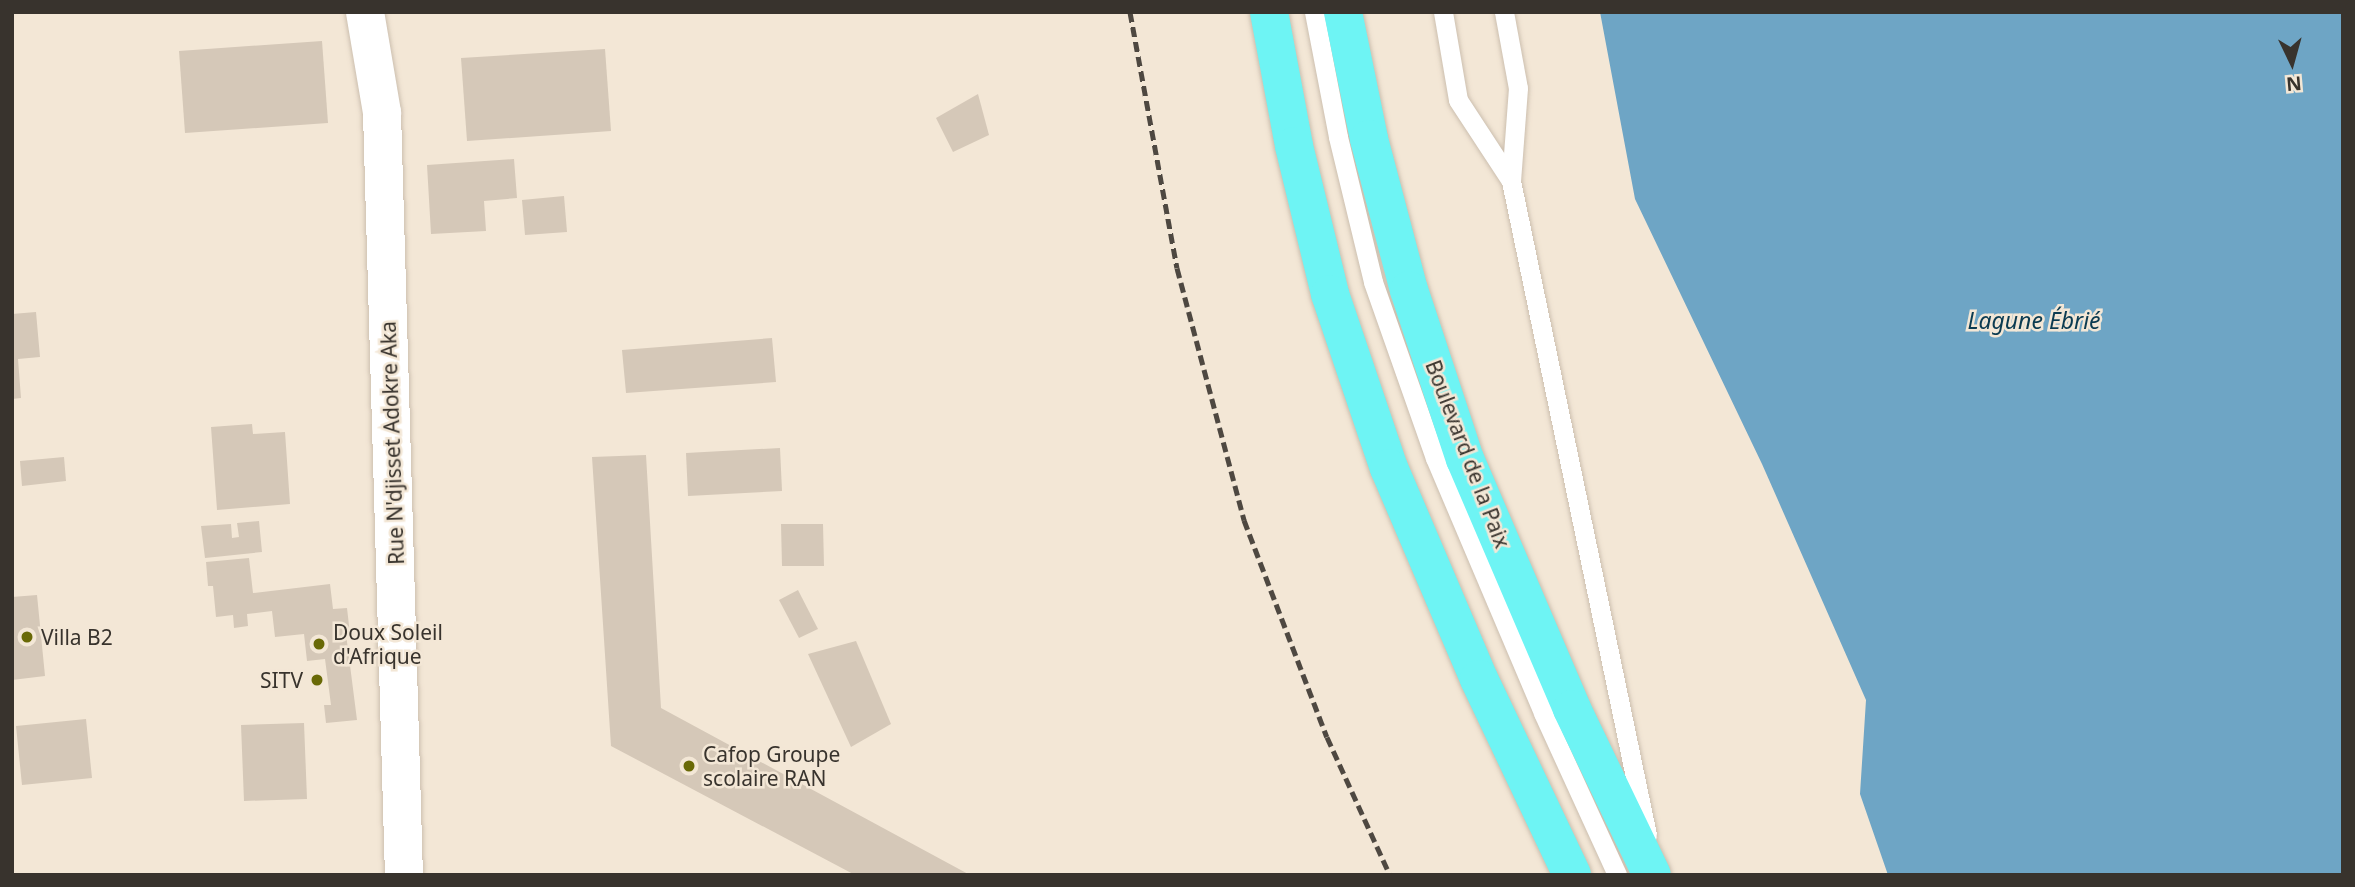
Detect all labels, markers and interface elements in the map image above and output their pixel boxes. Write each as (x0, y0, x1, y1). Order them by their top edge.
north arrow (2257, 28, 2327, 98)
text: N (2285, 70, 2303, 98)
water label: Lagune Ébrié (1967, 306, 2101, 334)
street label: Rue N'djisset Adokre Aka (375, 321, 409, 565)
street label: Boulevard de la Paix (1421, 357, 1515, 551)
place label: Doux Soleil d'Afrique (333, 619, 443, 669)
place label: Villa B2 (41, 624, 113, 650)
marker: Villa B2 (19, 629, 35, 645)
marker: Doux Soleil d'Afrique (311, 636, 327, 652)
place label: SITV (260, 667, 303, 693)
marker: SITV (309, 672, 325, 688)
place label: Cafop Groupe scolaire RAN (703, 741, 840, 791)
marker: Cafop Groupe scolaire RAN (681, 758, 697, 774)

